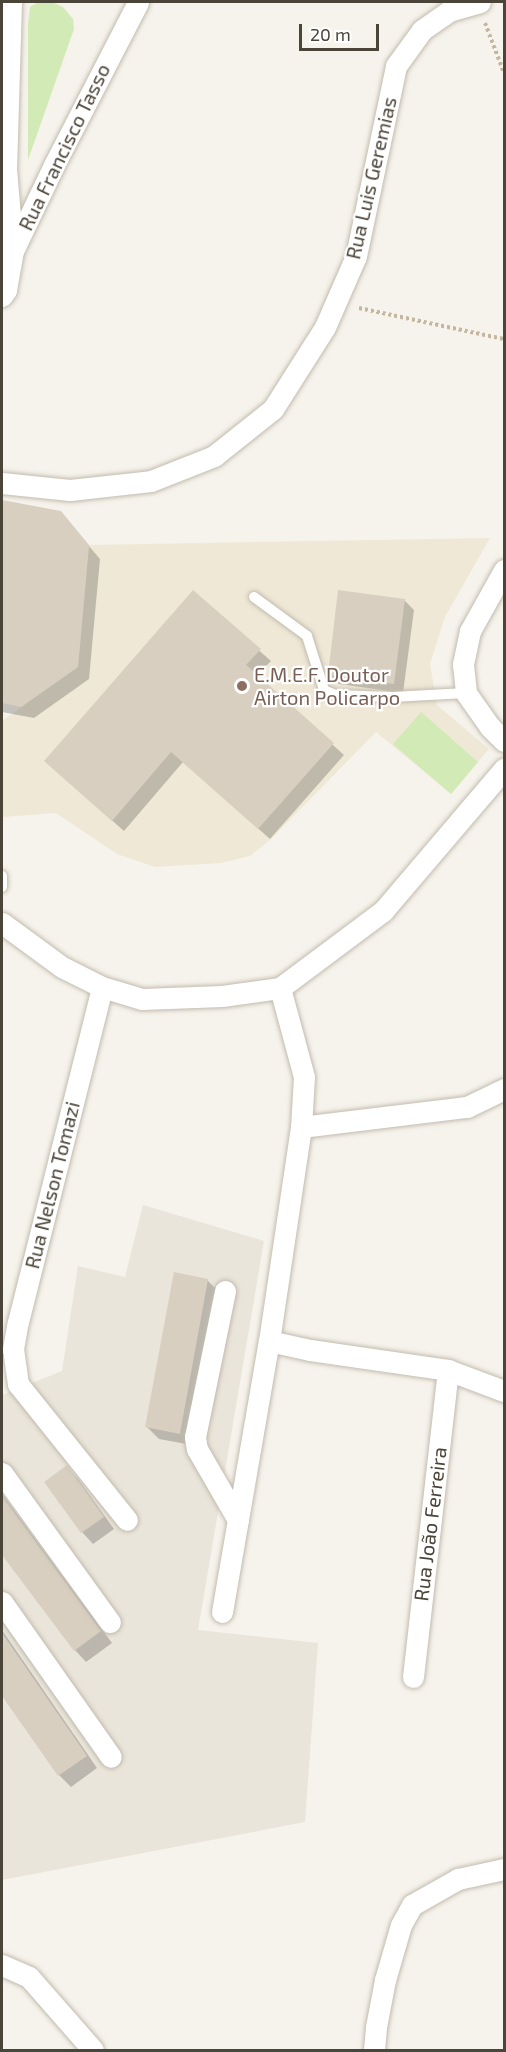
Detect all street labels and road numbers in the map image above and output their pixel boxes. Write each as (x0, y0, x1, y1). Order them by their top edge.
street label: Rua Francisco Tasso (13, 59, 115, 235)
street label: Rua Luis Geremias (341, 94, 401, 262)
street label: Rua Nelson Tomazi (20, 1099, 84, 1271)
street label: Rua João Ferreira (409, 1445, 451, 1603)

